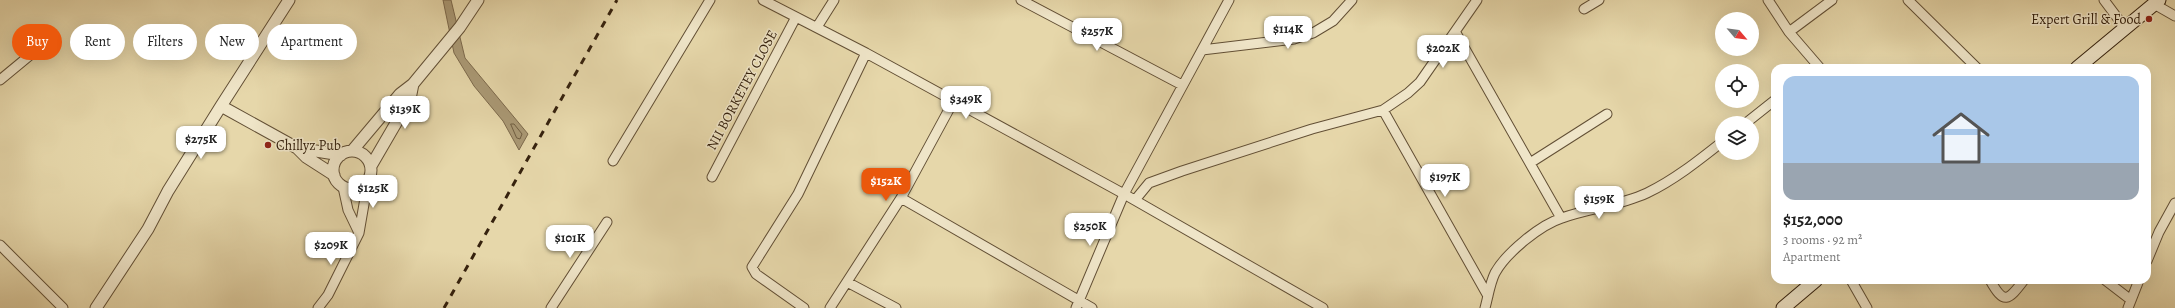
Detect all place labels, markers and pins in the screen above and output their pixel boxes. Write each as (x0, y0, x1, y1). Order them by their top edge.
place label: Expert Grill & Food (2031, 10, 2141, 29)
marker: Expert Grill & Food (2144, 14, 2154, 24)
pin: $114K (1260, 16, 1316, 50)
pin: $257K (1069, 18, 1125, 52)
pin: $202K (1415, 35, 1471, 69)
pin: $349K (938, 86, 994, 120)
pin: $139K (377, 96, 433, 130)
pin: $275K (173, 126, 229, 160)
place label: Chillyz Pub (276, 136, 341, 155)
marker: Chillyz Pub (263, 140, 273, 150)
pin: $197K (1417, 164, 1473, 198)
pin: $152K (858, 168, 914, 202)
pin: $125K (345, 175, 401, 209)
pin: $159K (1571, 186, 1627, 220)
pin: $250K (1062, 213, 1118, 247)
pin: $101K (542, 225, 598, 259)
pin: $209K (303, 232, 359, 266)

